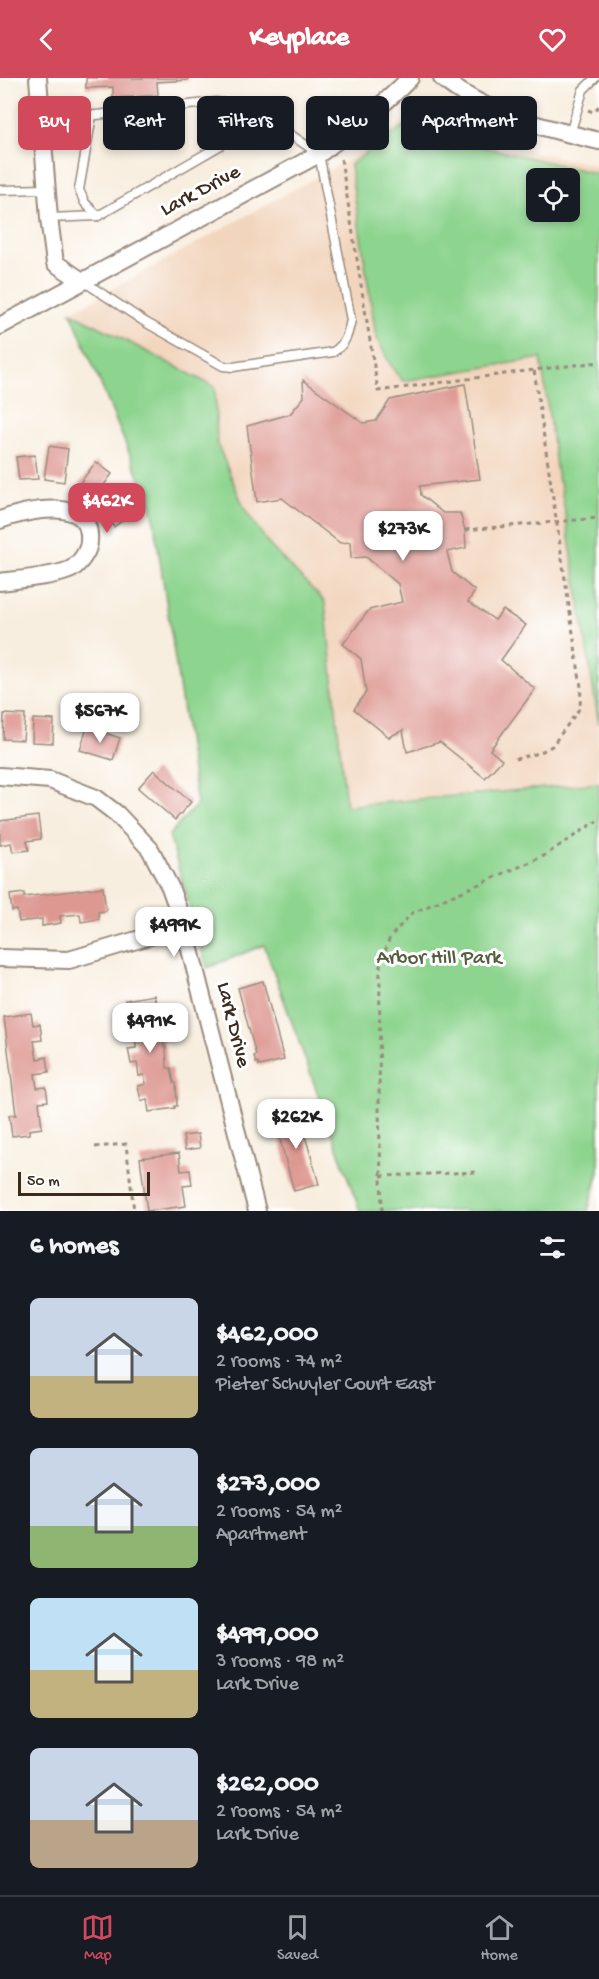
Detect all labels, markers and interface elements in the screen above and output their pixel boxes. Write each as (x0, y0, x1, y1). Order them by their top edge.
icon: back (30, 23, 63, 56)
text: Keyplace (250, 23, 349, 55)
icon: heart (536, 23, 569, 56)
chip: Buy (18, 96, 91, 150)
chip: Rent (103, 96, 185, 150)
chip: Filters (197, 96, 294, 150)
chip: New (306, 96, 389, 150)
chip: Apartment (401, 96, 537, 150)
street label: Lark Drive (157, 160, 246, 223)
map controls (526, 168, 580, 222)
button: locate (526, 168, 580, 222)
pin: $462K (65, 483, 149, 534)
text: $462K (82, 491, 132, 514)
pin: $273K (361, 511, 445, 562)
text: $273K (378, 519, 428, 542)
pin: $567K (58, 693, 142, 744)
text: $567K (74, 701, 126, 724)
pin: $499K (132, 907, 216, 958)
text: $499K (149, 915, 199, 938)
park label: Arbor Hill Park (376, 947, 504, 972)
street label: Lark Drive (209, 980, 255, 1071)
pin: $491K (108, 1003, 192, 1054)
text: $491K (126, 1011, 174, 1034)
pin: $262K (254, 1099, 338, 1150)
text: $262K (271, 1107, 321, 1130)
scale bar (18, 1169, 150, 1196)
text: 50 m (27, 1173, 60, 1192)
icon: filters (536, 1231, 569, 1264)
text: 6 homes (30, 1232, 118, 1263)
text: $462,000 (216, 1320, 318, 1351)
icon: home (78, 1322, 150, 1394)
text: 2 rooms · 74 m² (216, 1351, 342, 1374)
text: Pieter Schuyler Court East (216, 1374, 434, 1397)
text: $273,000 (216, 1470, 320, 1501)
icon: home (78, 1472, 150, 1544)
text: 2 rooms · 54 m² (216, 1501, 343, 1524)
text: Apartment (216, 1524, 306, 1547)
text: $499,000 (216, 1620, 319, 1651)
icon: home (78, 1622, 150, 1694)
text: 3 rooms · 98 m² (216, 1651, 344, 1674)
text: Lark Drive (216, 1674, 299, 1697)
text: $262,000 (216, 1770, 319, 1801)
icon: home (78, 1772, 150, 1844)
text: 2 rooms · 54 m² (216, 1801, 343, 1824)
text: Lark Drive (216, 1824, 299, 1847)
tab: Map (81, 1911, 114, 1966)
tab: Saved (277, 1911, 318, 1966)
tab: Home (481, 1911, 518, 1966)

